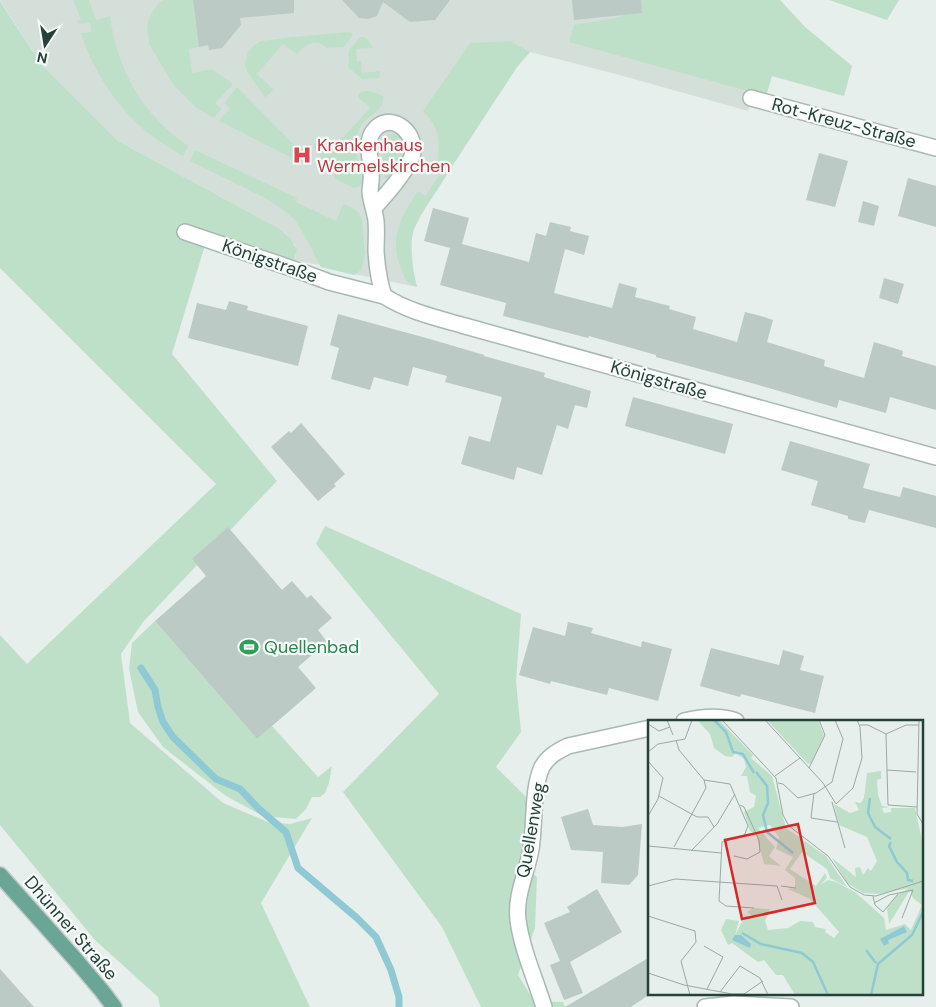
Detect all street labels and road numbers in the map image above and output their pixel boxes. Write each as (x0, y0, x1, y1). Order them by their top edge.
street label: Rot-Kreuz-Straße (769, 92, 919, 154)
street label: Königstraße (219, 233, 321, 289)
street label: Königstraße (608, 355, 710, 405)
street label: Quellenweg (511, 780, 551, 880)
street label: Dhünner Straße (19, 871, 123, 985)

